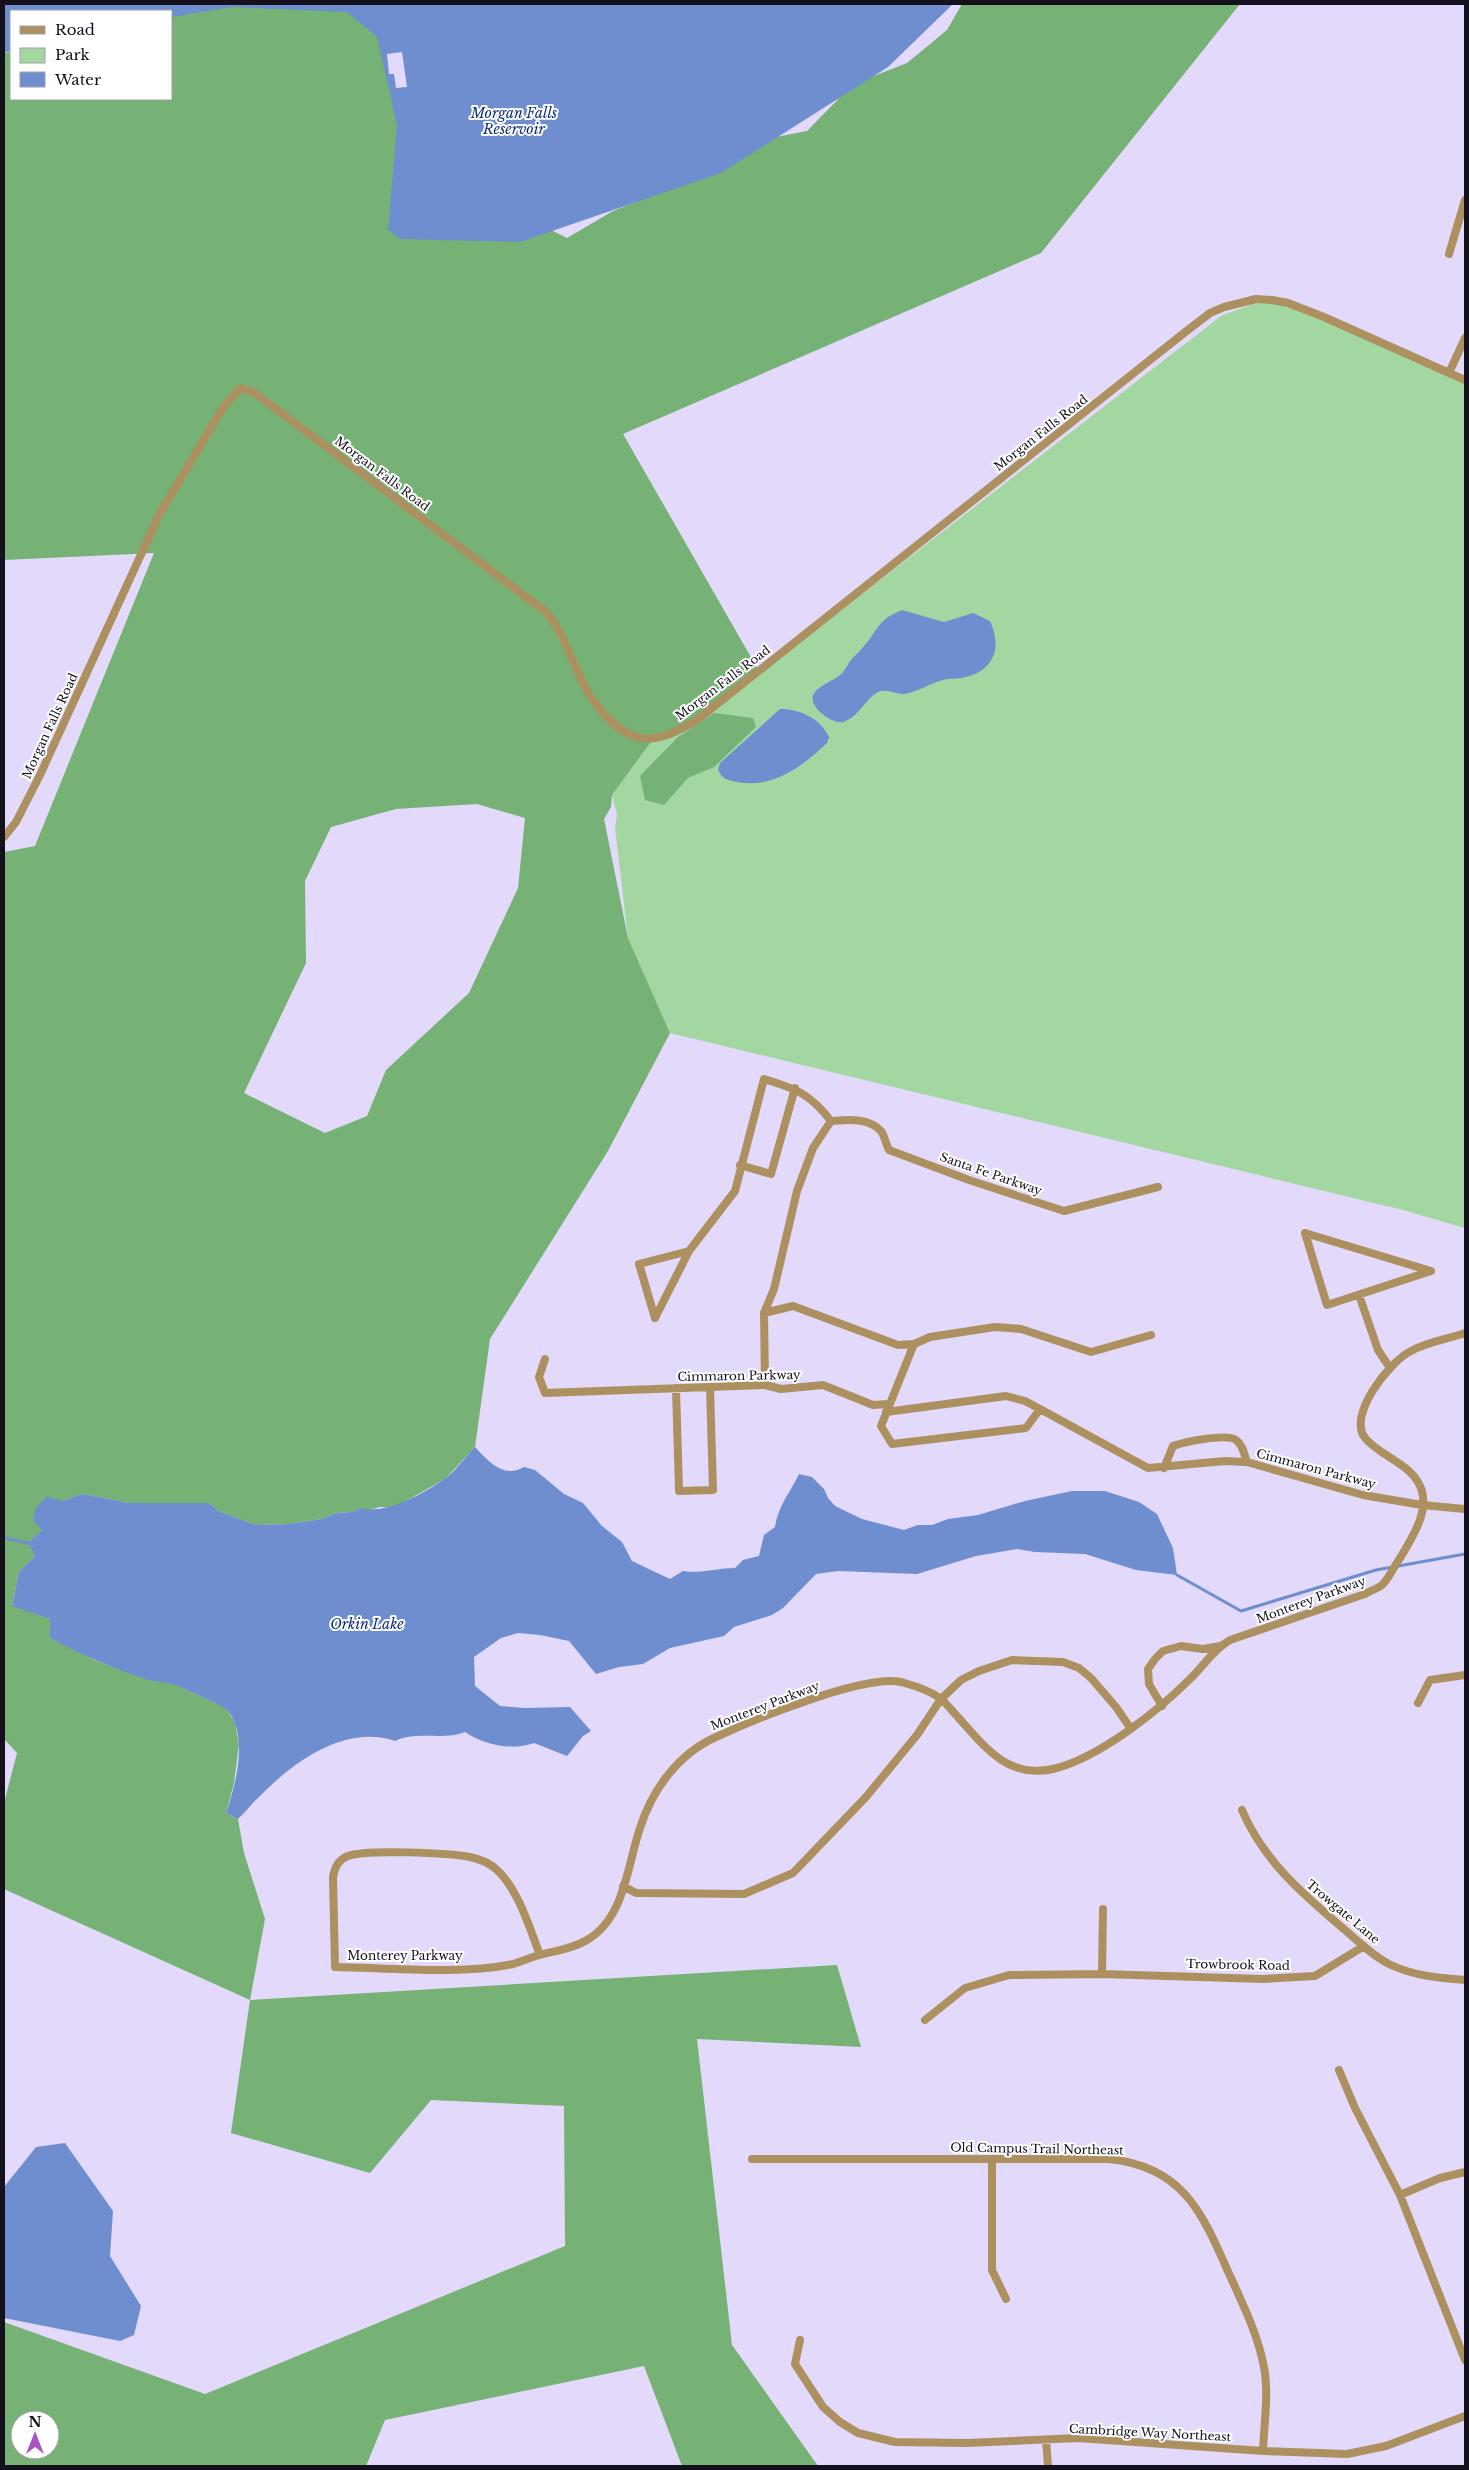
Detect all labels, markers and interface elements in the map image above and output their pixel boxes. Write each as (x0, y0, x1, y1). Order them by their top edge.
legend (10, 10, 172, 100)
text: Road (55, 20, 95, 39)
text: Park (55, 45, 91, 64)
text: Water (54, 70, 102, 89)
water label: Morgan Falls Reservoir (470, 104, 557, 138)
street label: Morgan Falls Road (991, 391, 1091, 474)
street label: Morgan Falls Road (332, 433, 433, 514)
street label: Morgan Falls Road (672, 642, 773, 723)
street label: Morgan Falls Road (18, 671, 81, 781)
street label: Santa Fe Parkway (938, 1149, 1045, 1198)
street label: Cimmaron Parkway (677, 1367, 801, 1384)
street label: Cimmaron Parkway (1255, 1445, 1378, 1492)
street label: Monterey Parkway (1254, 1573, 1368, 1626)
water label: Orkin Lake (330, 1615, 404, 1633)
street label: Monterey Parkway (708, 1678, 822, 1733)
street label: Trowgate Lane (1304, 1877, 1383, 1947)
street label: Monterey Parkway (347, 1948, 463, 1963)
street label: Trowbrook Road (1186, 1956, 1290, 1973)
street label: Old Campus Trail Northeast (950, 2139, 1124, 2158)
north arrow (10, 2410, 60, 2460)
text: N (28, 2413, 42, 2431)
street label: Cambridge Way Northeast (1069, 2421, 1232, 2444)

